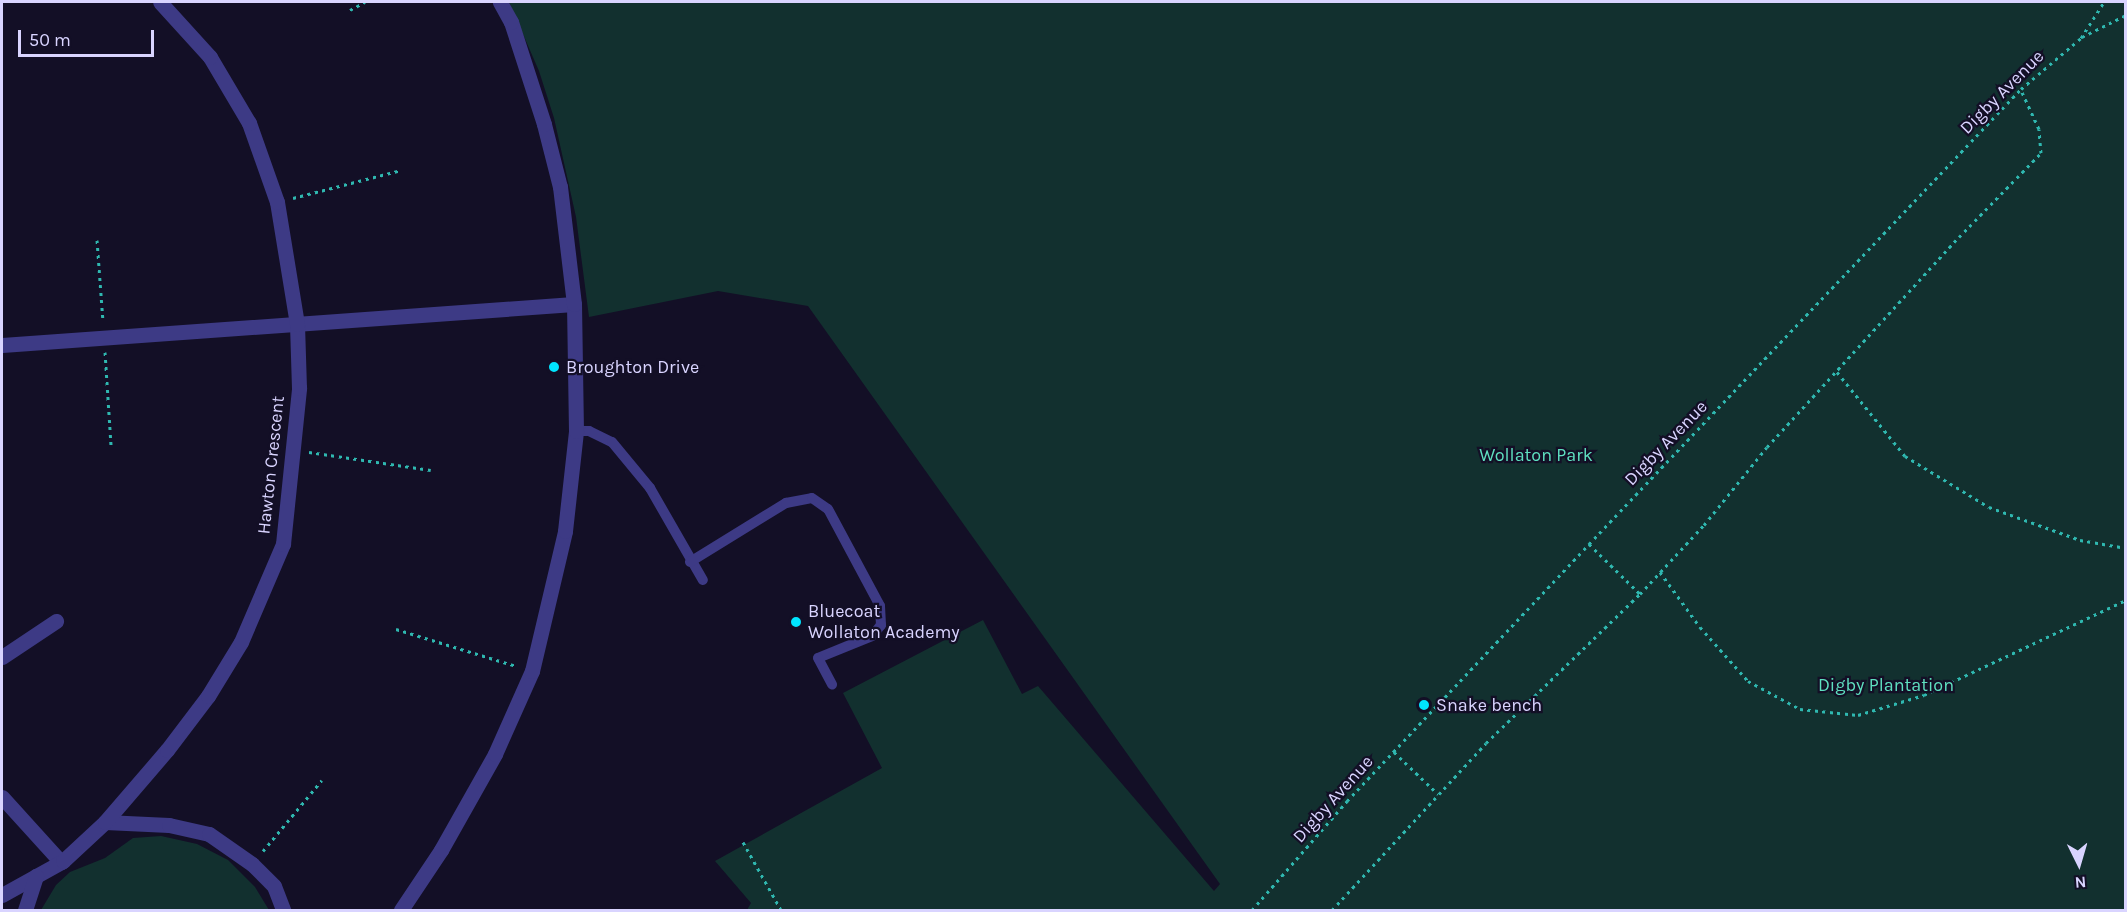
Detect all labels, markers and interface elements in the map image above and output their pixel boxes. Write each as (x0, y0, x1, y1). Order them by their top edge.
scale bar (21, 18, 158, 56)
text: 50 m (29, 29, 71, 51)
street label: Digby Avenue (1955, 45, 2049, 139)
place label: Broughton Drive (566, 356, 699, 378)
marker: Broughton Drive (547, 360, 561, 374)
street label: Hawton Crescent (253, 395, 289, 535)
street label: Digby Avenue (1620, 396, 1712, 490)
park label: Wollaton Park (1479, 444, 1593, 466)
place label: Bluecoat Wollaton Academy (808, 601, 960, 644)
marker: Bluecoat Wollaton Academy (789, 615, 803, 629)
park label: Digby Plantation (1818, 674, 1954, 696)
place label: Snake bench (1436, 694, 1542, 716)
marker: Snake bench (1417, 698, 1431, 712)
street label: Digby Avenue (1288, 751, 1378, 847)
north arrow (2049, 834, 2109, 894)
text: N (2074, 872, 2087, 892)

